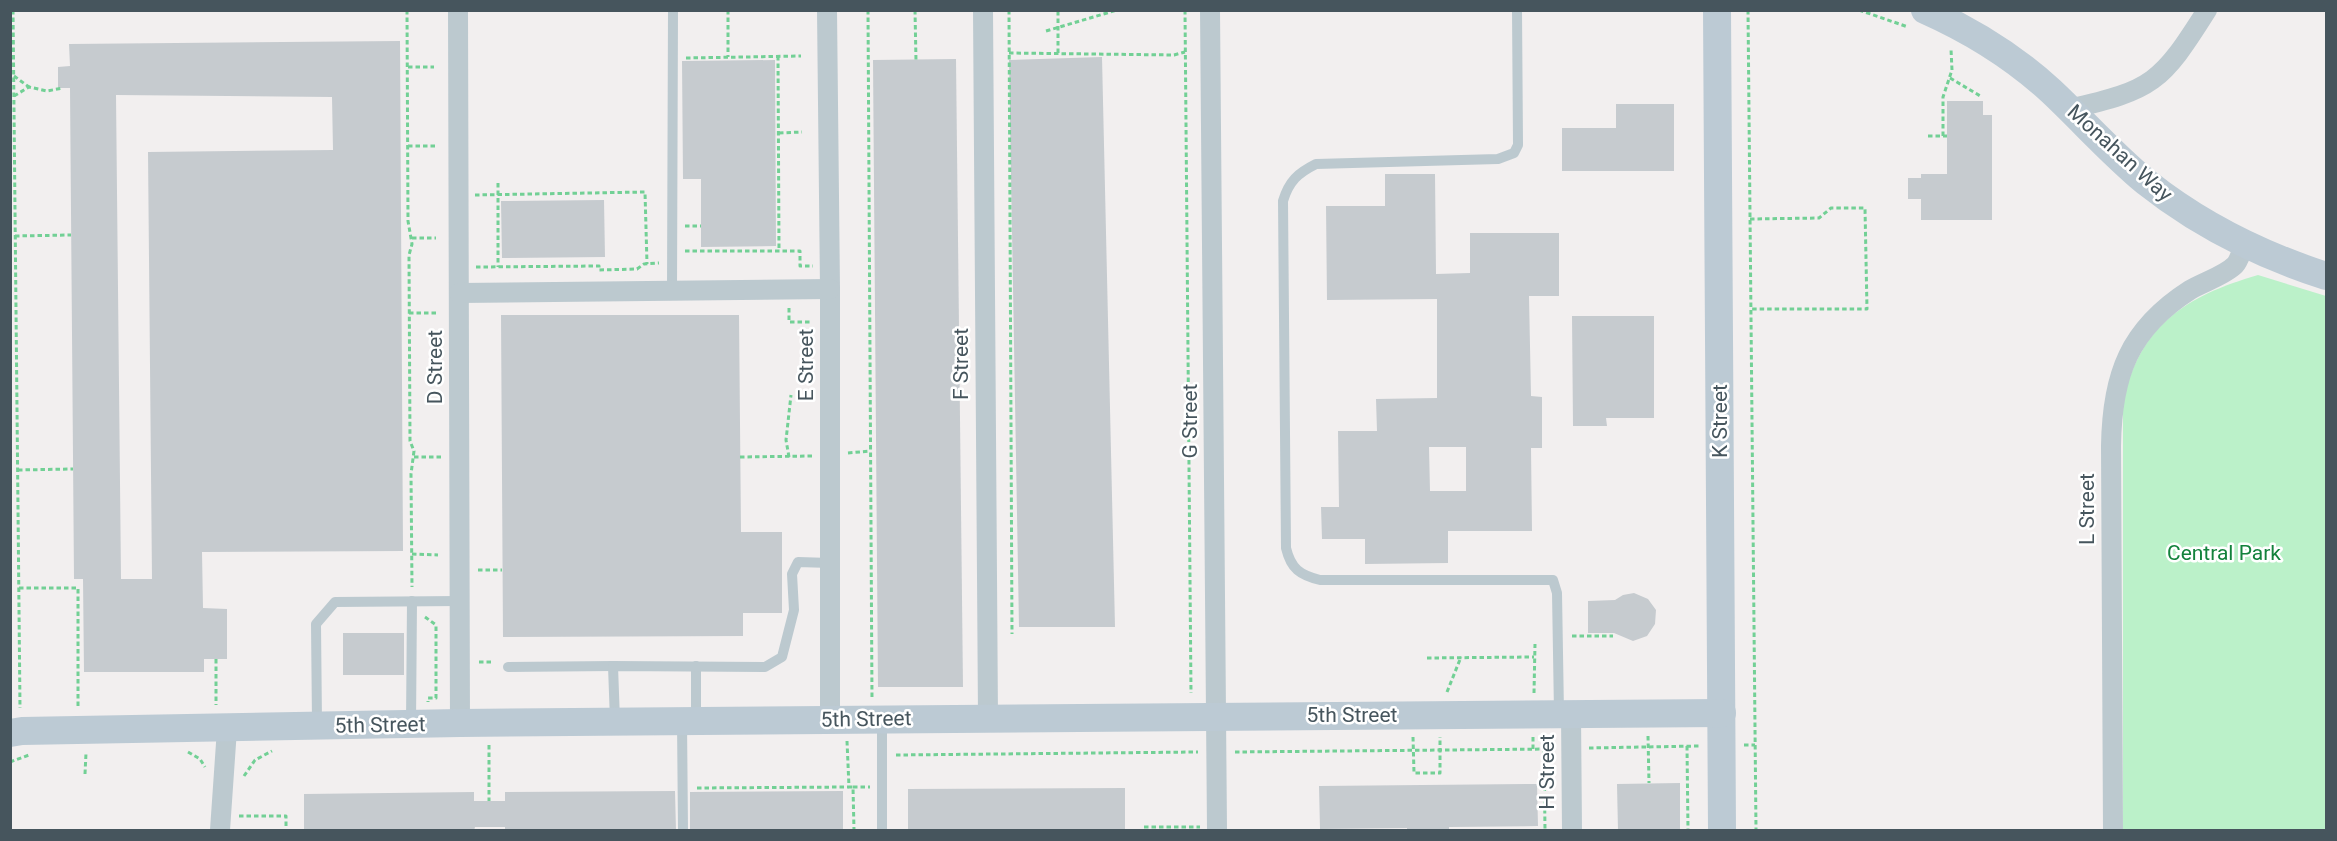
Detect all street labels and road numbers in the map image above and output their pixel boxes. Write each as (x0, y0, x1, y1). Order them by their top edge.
street label: Monahan Way (2063, 100, 2177, 206)
street label: F Street (949, 328, 973, 400)
street label: E Street (794, 329, 818, 401)
street label: D Street (423, 330, 447, 404)
street label: G Street (1178, 383, 1202, 458)
street label: K Street (1708, 384, 1732, 458)
street label: L Street (2075, 473, 2099, 545)
street label: 5th Street (1307, 703, 1398, 727)
street label: 5th Street (820, 706, 912, 732)
street label: 5th Street (334, 712, 426, 738)
street label: H Street (1535, 734, 1559, 810)

